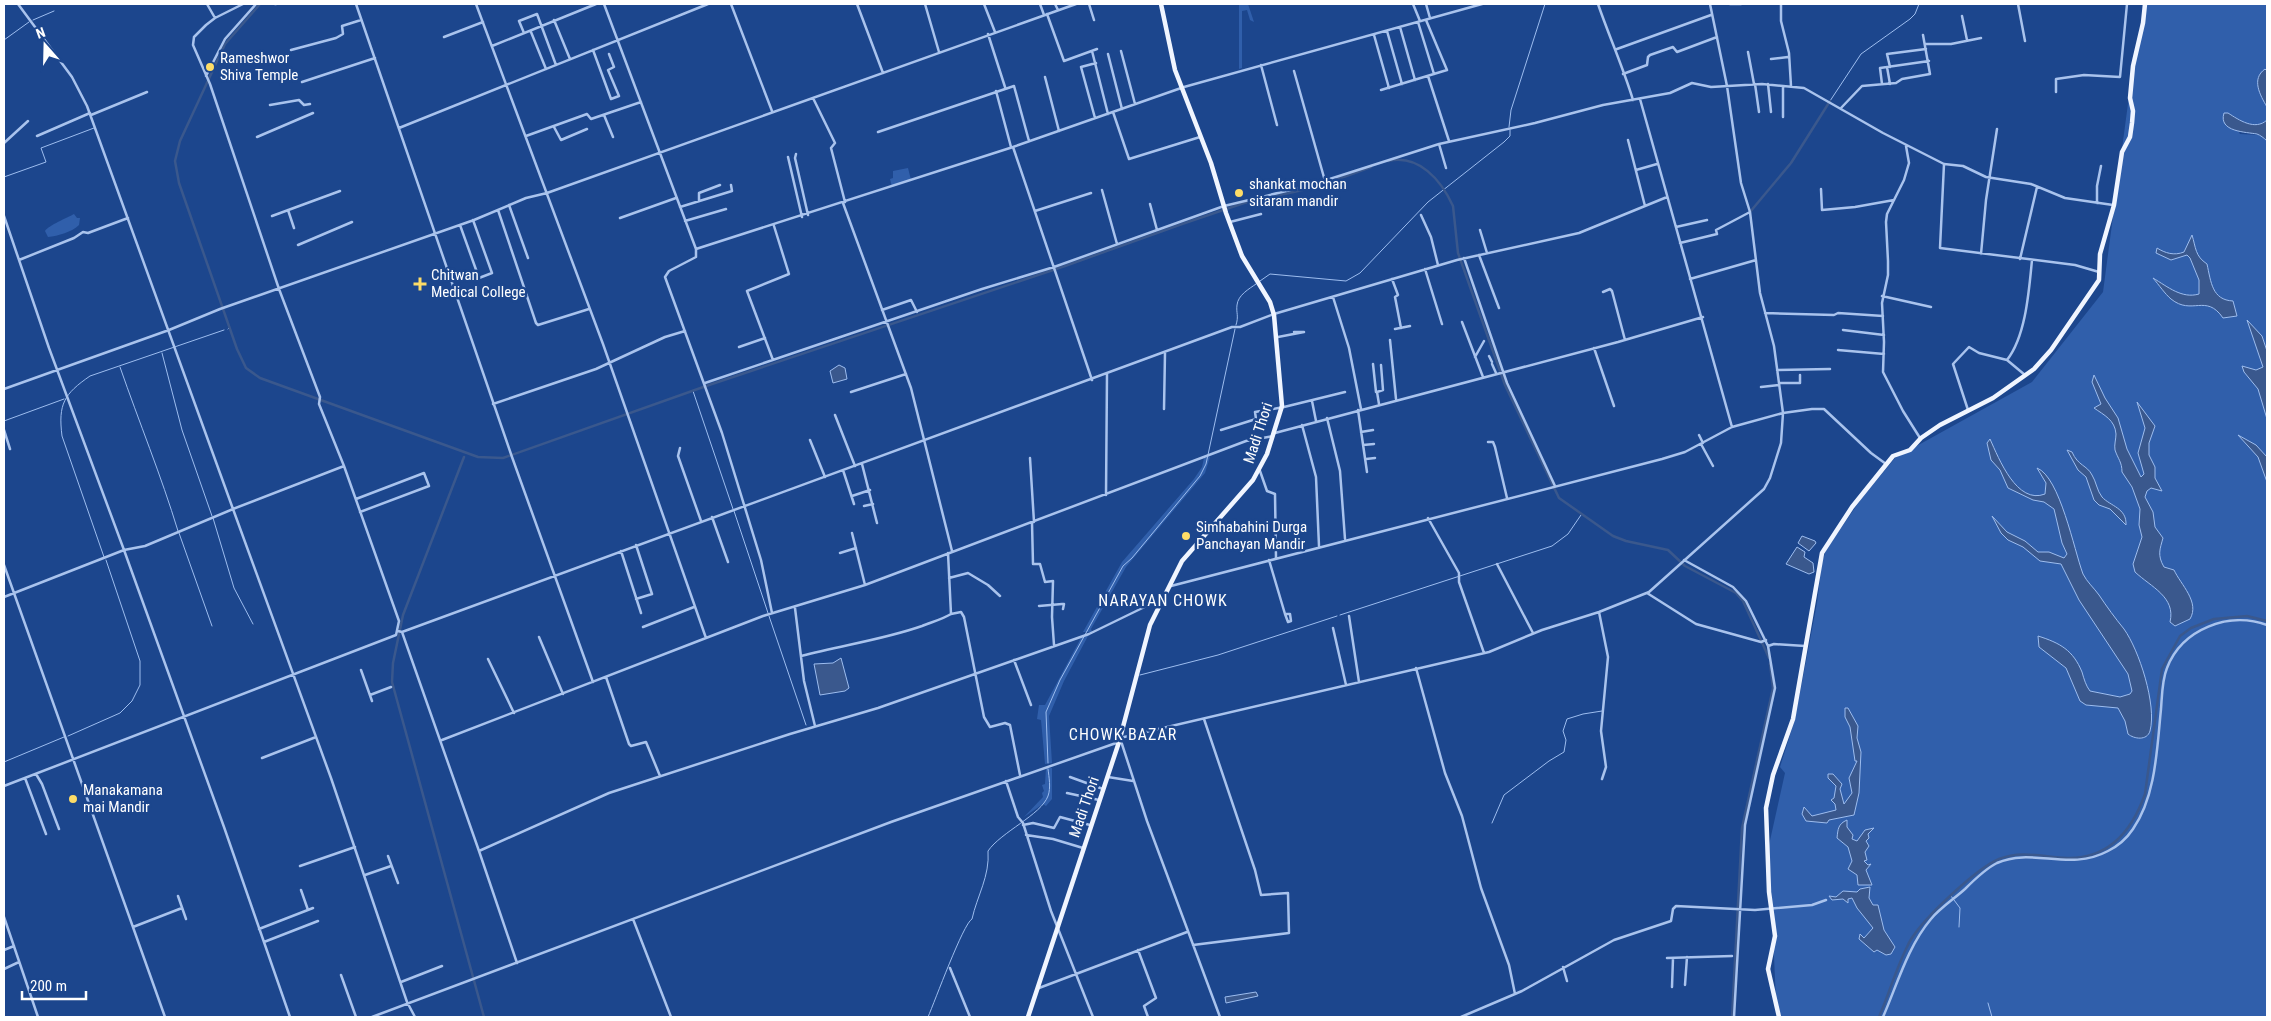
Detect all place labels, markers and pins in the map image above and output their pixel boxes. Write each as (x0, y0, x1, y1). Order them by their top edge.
place label: Rameshwor Shiva Temple (220, 49, 298, 84)
marker: Rameshwor Shiva Temple (204, 61, 216, 73)
place label: shankat mochan sitaram mandir (1249, 175, 1347, 210)
marker: shankat mochan sitaram mandir (1233, 187, 1245, 199)
place label: Chitwan Medical College (431, 266, 526, 301)
marker: Chitwan Medical College (413, 277, 427, 291)
place label: Simhabahini Durga Panchayan Mandir (1196, 518, 1307, 553)
marker: Simhabahini Durga Panchayan Mandir (1180, 530, 1192, 542)
place label: Manakamana mai Mandir (83, 781, 163, 816)
marker: Manakamana mai Mandir (67, 793, 79, 805)

